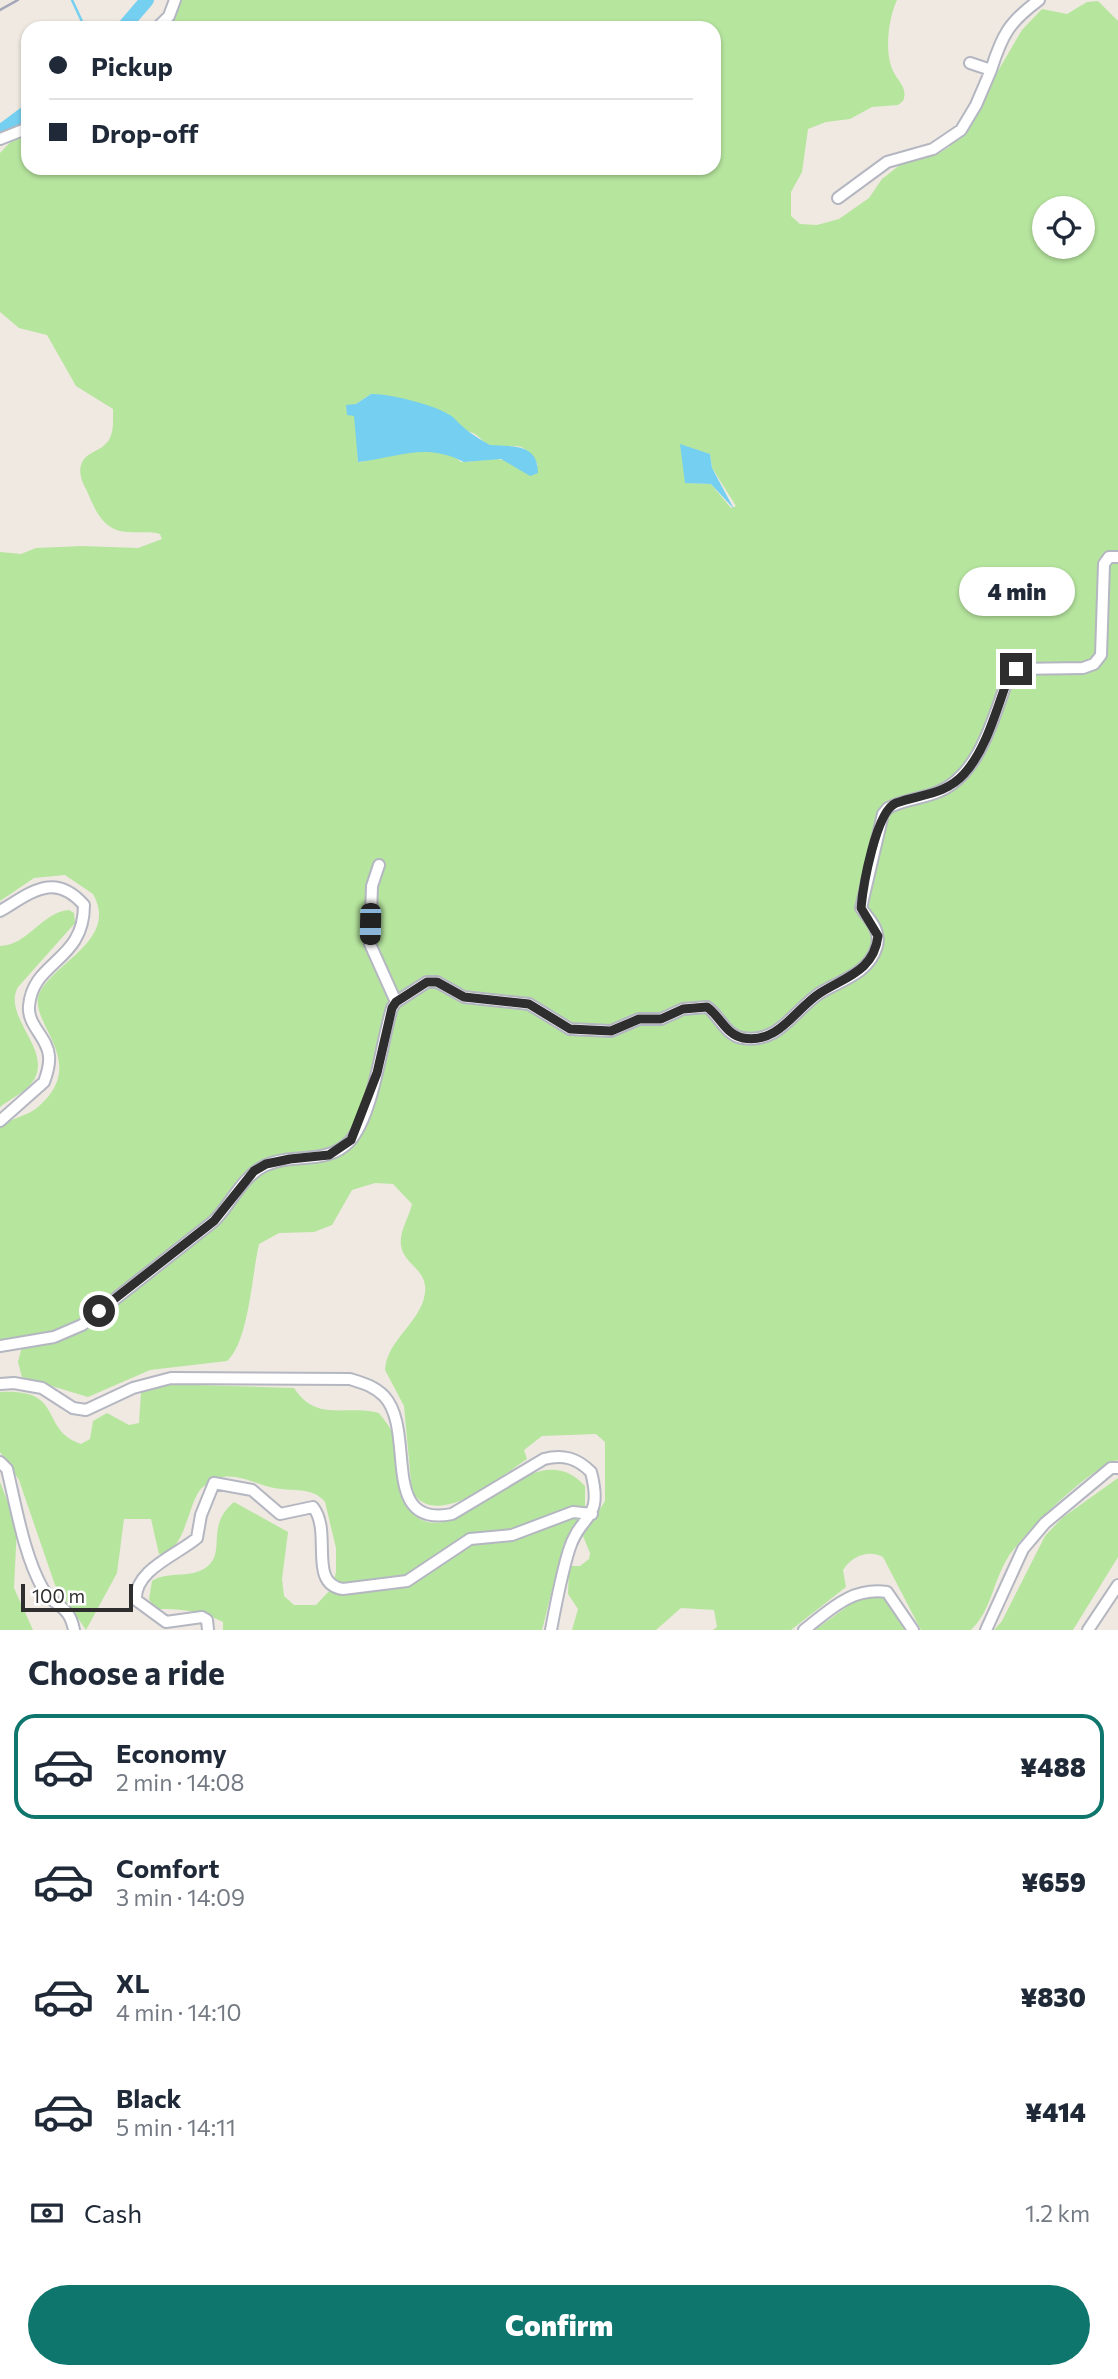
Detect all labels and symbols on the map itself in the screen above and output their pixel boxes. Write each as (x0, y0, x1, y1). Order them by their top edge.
callout: 4 min (958, 568, 1074, 616)
route end (1000, 653, 1032, 685)
car (360, 903, 381, 945)
route start (83, 1295, 115, 1327)
scale bar (21, 1581, 133, 1613)

